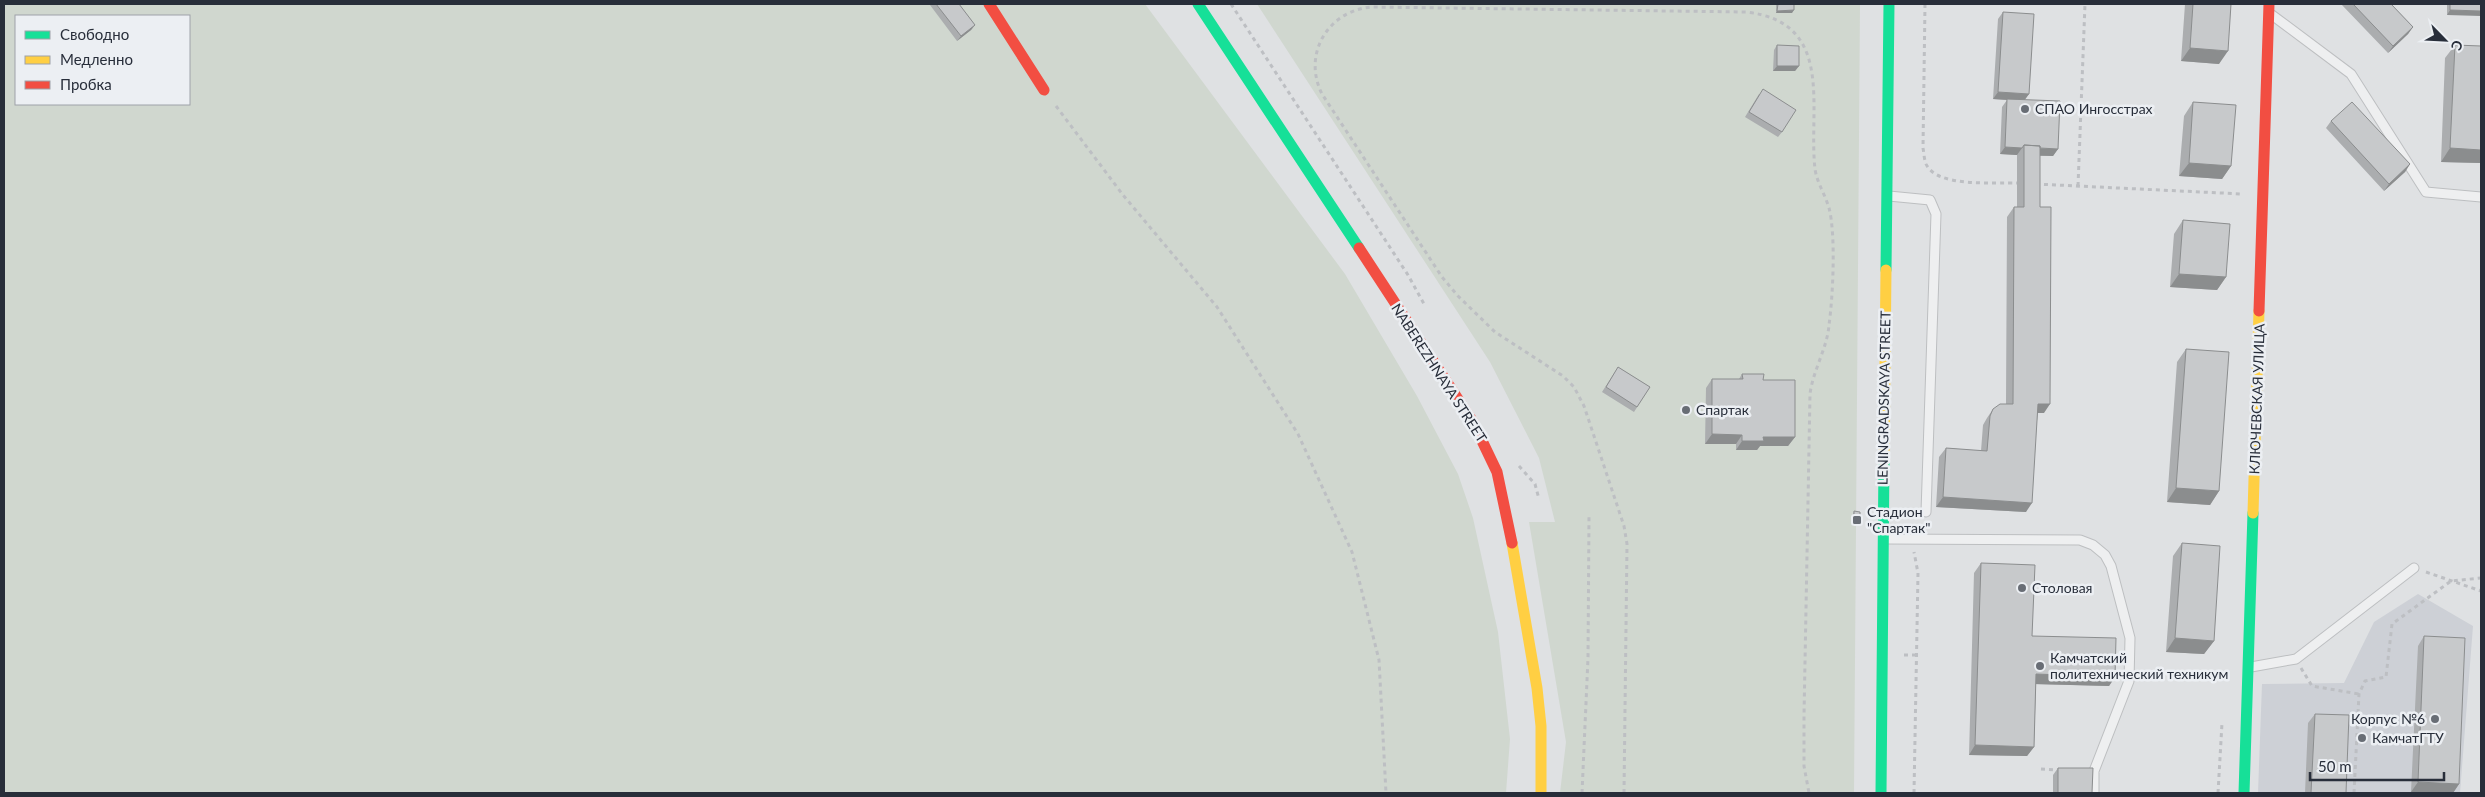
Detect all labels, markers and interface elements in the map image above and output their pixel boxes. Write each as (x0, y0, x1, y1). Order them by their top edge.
legend (15, 15, 190, 105)
north arrow (2420, 15, 2470, 65)
text: Свободно (60, 25, 129, 43)
text: С (2447, 38, 2467, 54)
text: Медленно (60, 50, 133, 68)
text: Пробка (60, 75, 112, 93)
place label: СПАО Ингосстрах (2035, 100, 2153, 117)
marker: СПАО Ингосстрах (2019, 103, 2031, 115)
street label: NABEREZHNAYA STREET (1388, 300, 1491, 446)
street label: LENINGRADSKAYA STREET (1873, 310, 1894, 485)
street label: КЛЮЧЕВСКАЯ УЛИЦА (2245, 323, 2268, 475)
place label: Спартак (1696, 401, 1750, 418)
marker: Спартак (1680, 404, 1692, 416)
place label: Стадион "Спартак" (1867, 503, 1930, 536)
marker: Стадион "Спартак" (1851, 514, 1863, 526)
place label: Столовая (2032, 579, 2093, 596)
marker: Столовая (2016, 582, 2028, 594)
place label: Камчатский политехнический техникум (2050, 649, 2228, 682)
marker: Камчатский политехнический техникум (2034, 660, 2046, 672)
place label: Корпус №6 (2351, 710, 2425, 727)
marker: Корпус №6 (2429, 713, 2441, 725)
place label: КамчатГТУ (2372, 729, 2444, 746)
marker: КамчатГТУ (2356, 732, 2368, 744)
scale bar (2310, 750, 2444, 782)
text: 50 m (2318, 757, 2352, 775)

